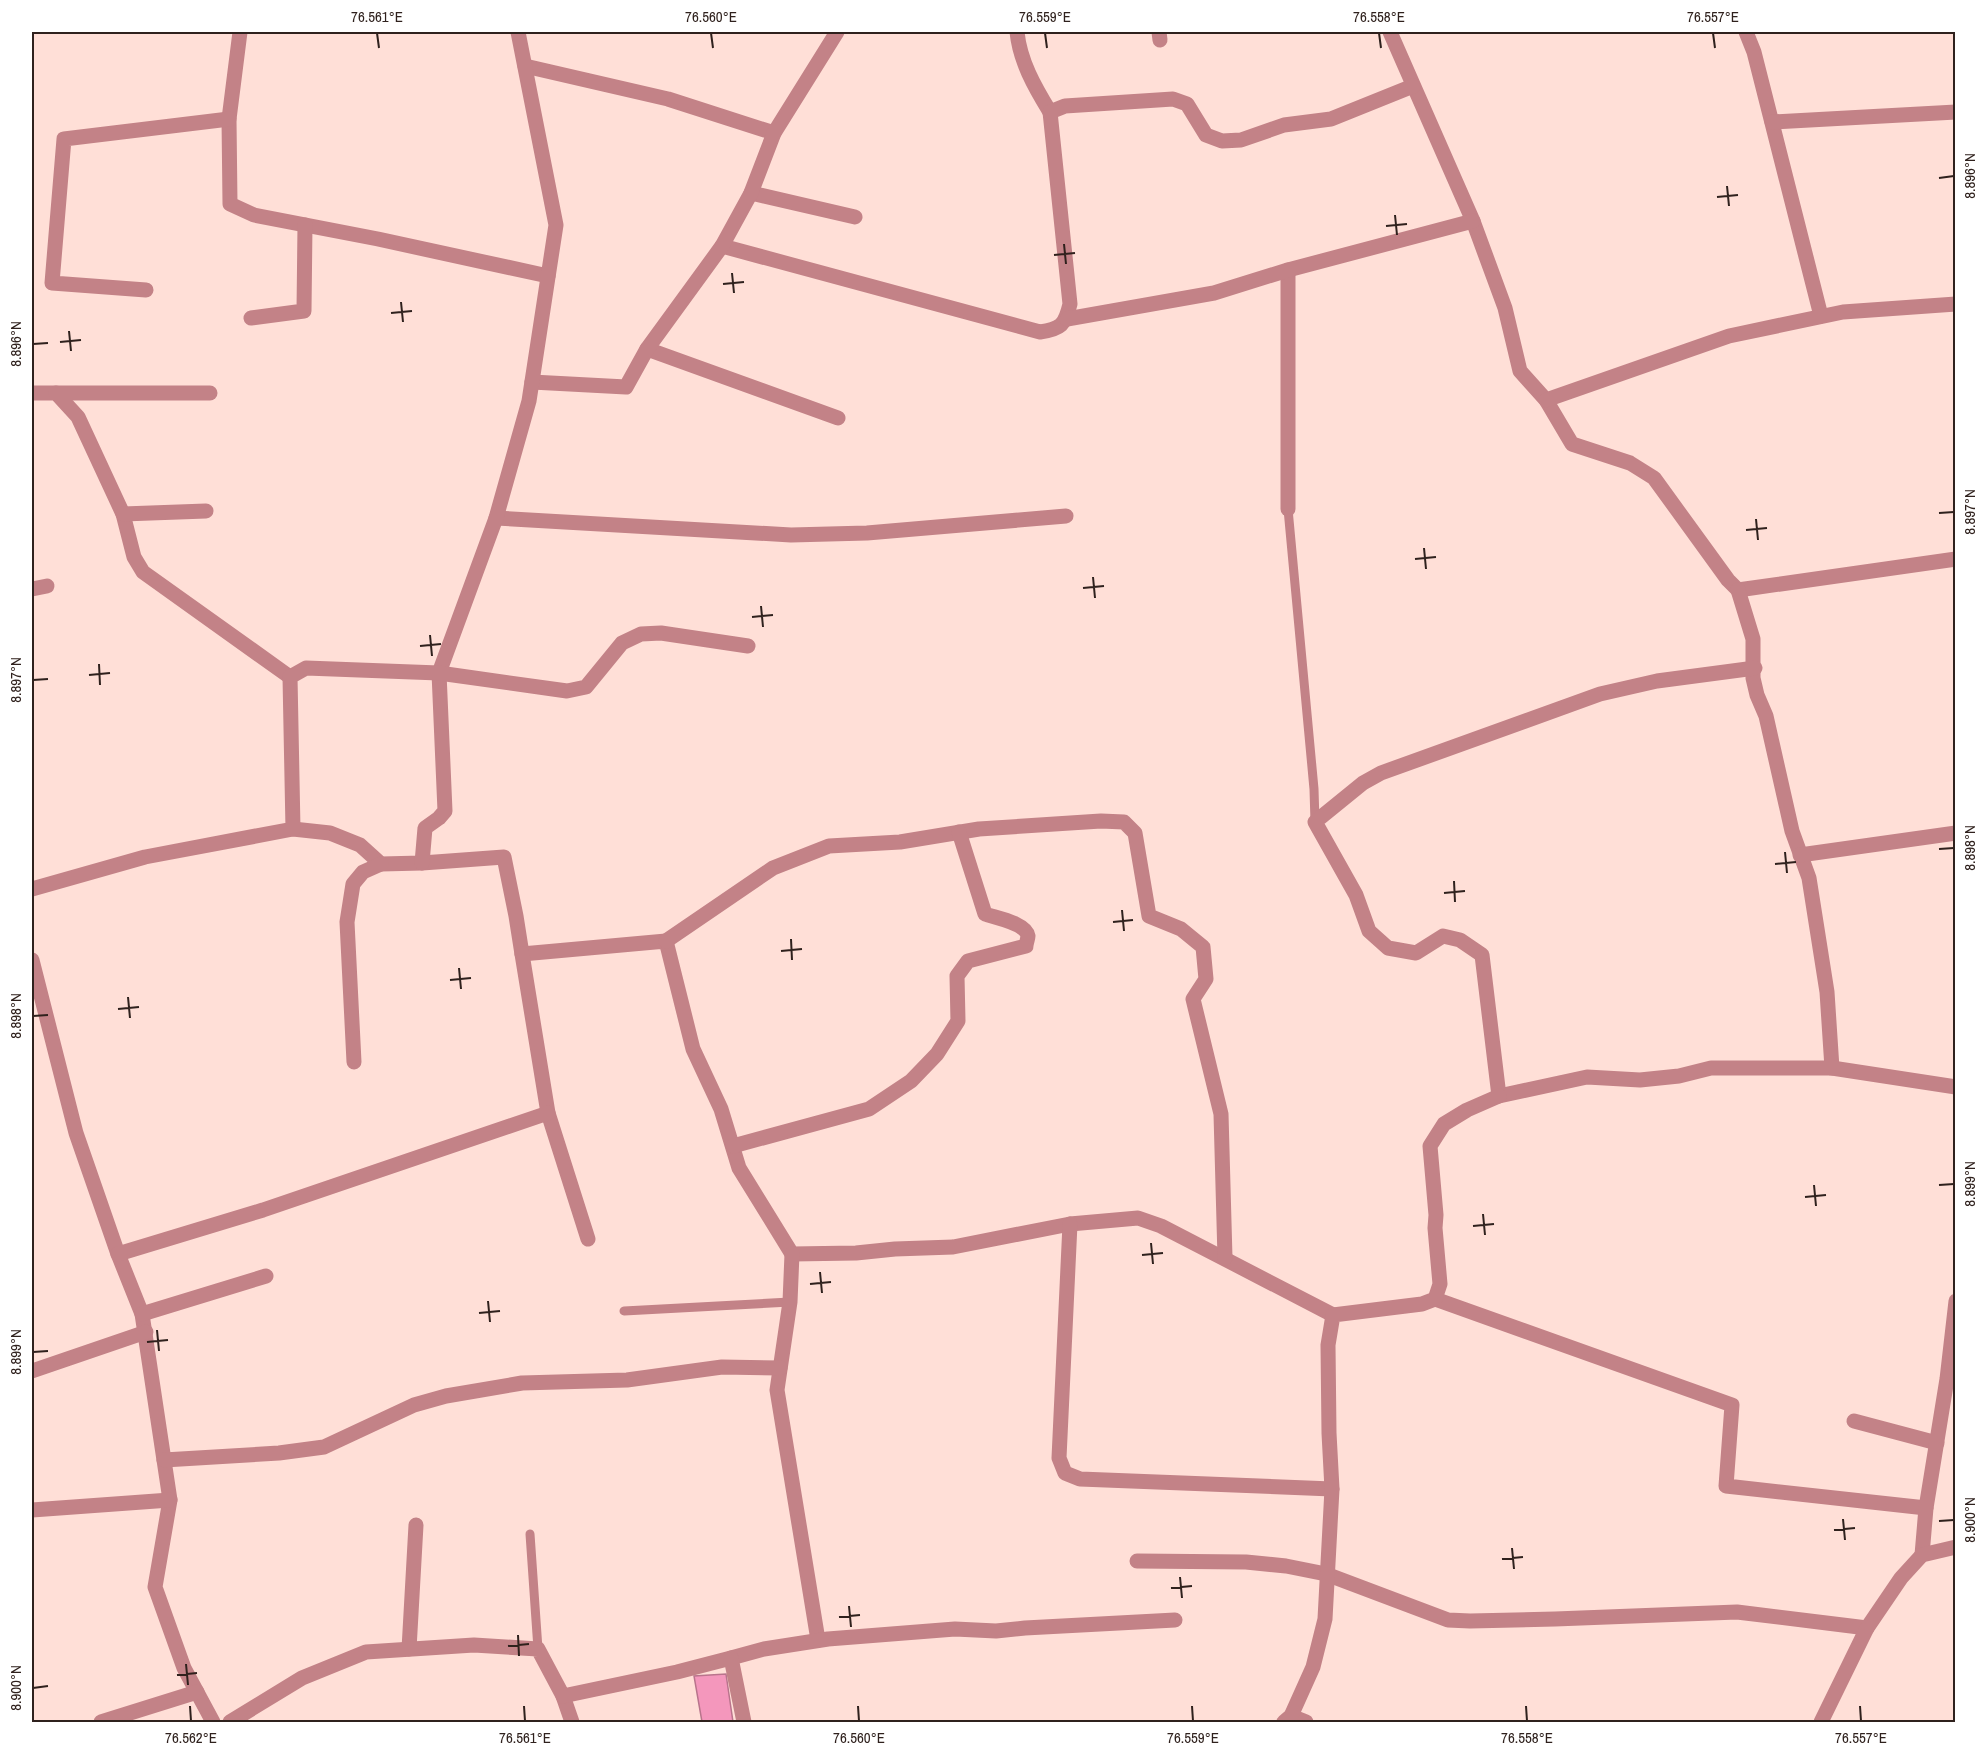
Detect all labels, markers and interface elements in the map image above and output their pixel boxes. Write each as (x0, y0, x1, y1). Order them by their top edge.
text: 76.561°E (351, 6, 403, 27)
text: 76.560°E (685, 6, 737, 27)
text: 76.559°E (1019, 6, 1071, 27)
text: 76.558°E (1353, 6, 1405, 27)
text: 76.557°E (1687, 6, 1739, 27)
text: 8.896°N (1959, 153, 1980, 199)
text: 8.896°N (5, 321, 26, 367)
text: 8.897°N (1959, 489, 1980, 535)
text: 8.897°N (5, 657, 26, 703)
text: 8.898°N (1959, 825, 1980, 871)
text: 8.898°N (5, 993, 26, 1039)
text: 8.899°N (1959, 1161, 1980, 1207)
text: 8.899°N (5, 1329, 26, 1375)
text: 8.900°N (1959, 1497, 1980, 1543)
text: 8.900°N (5, 1665, 26, 1711)
text: 76.562°E (165, 1727, 217, 1748)
text: 76.561°E (499, 1727, 551, 1748)
text: 76.560°E (833, 1727, 885, 1748)
text: 76.559°E (1167, 1727, 1219, 1748)
text: 76.558°E (1501, 1727, 1553, 1748)
text: 76.557°E (1835, 1727, 1887, 1748)

